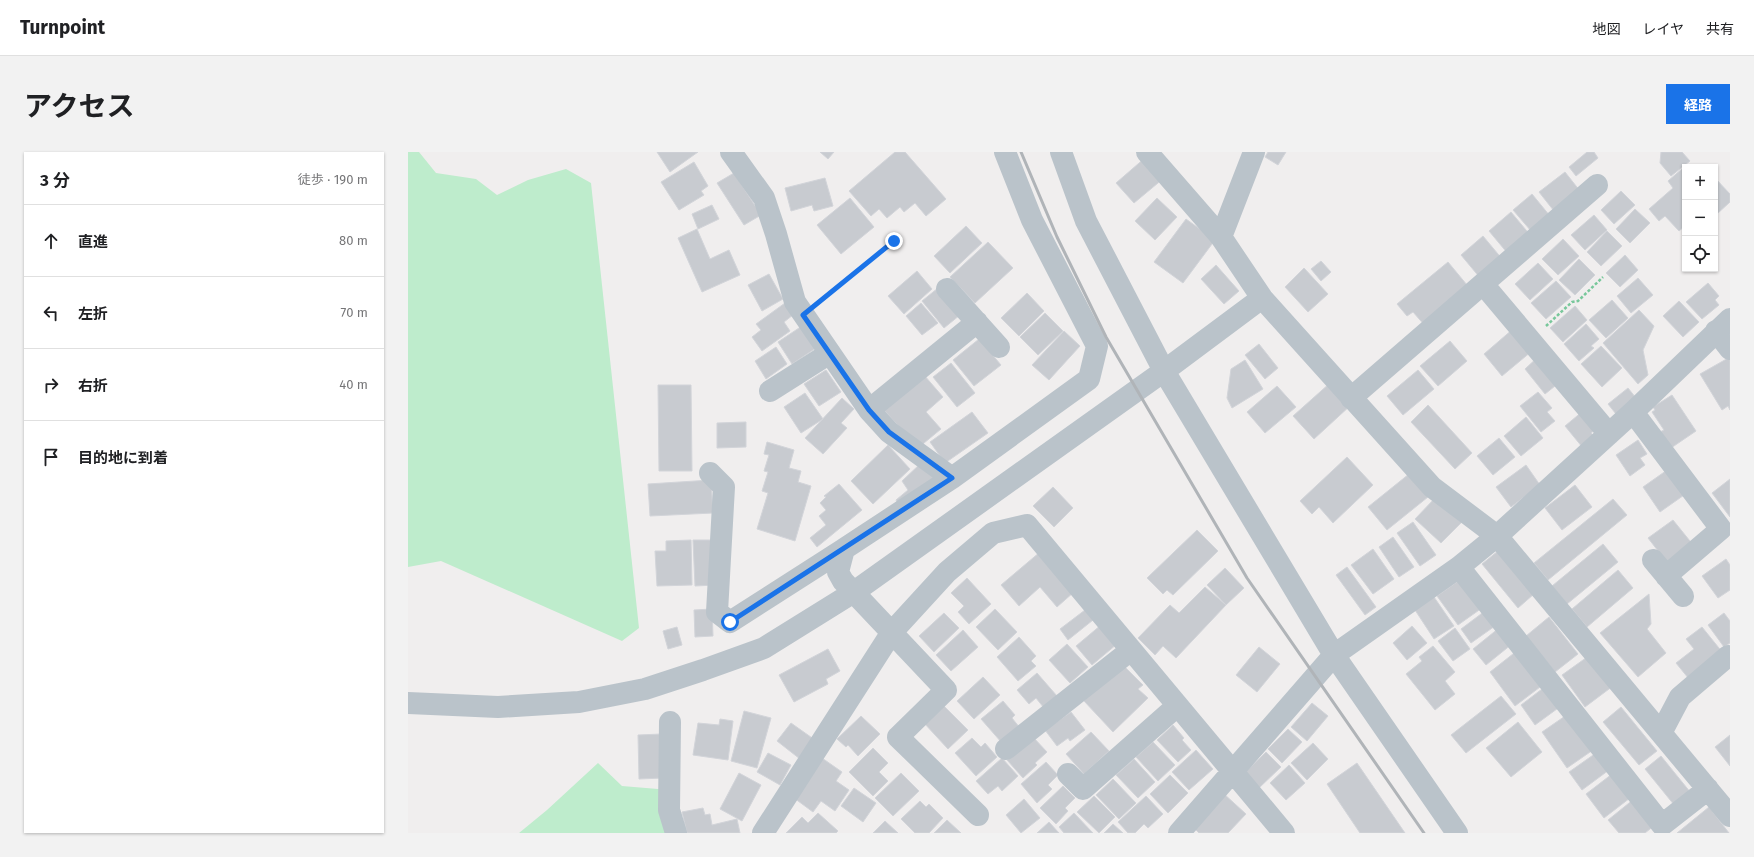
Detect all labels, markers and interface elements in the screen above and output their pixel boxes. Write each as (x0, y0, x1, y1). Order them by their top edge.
text: Turnpoint (20, 16, 105, 39)
text: 地図 (1592, 21, 1620, 38)
text: レイヤ (1642, 21, 1684, 38)
text: 共有 (1706, 21, 1734, 38)
button: 経路 (1666, 84, 1730, 124)
text: アクセス (24, 90, 135, 123)
map controls (1682, 164, 1718, 272)
button: + (1682, 164, 1718, 200)
text: 3 分 (40, 170, 70, 191)
text: 徒歩 · 190 m (298, 172, 368, 187)
button: − (1682, 200, 1718, 236)
icon: ahead (40, 230, 62, 252)
route end (885, 232, 903, 250)
text: 直進 (78, 233, 108, 251)
text: 80 m (339, 233, 368, 248)
button: locate (1682, 236, 1718, 272)
icon: left (40, 302, 62, 324)
text: 左折 (78, 305, 108, 323)
text: 70 m (341, 305, 368, 320)
icon: right (40, 374, 62, 396)
text: 右折 (78, 377, 108, 395)
text: 40 m (339, 377, 368, 392)
icon: arrive (40, 446, 62, 468)
text: 目的地に到着 (78, 449, 168, 467)
route start (721, 613, 739, 631)

